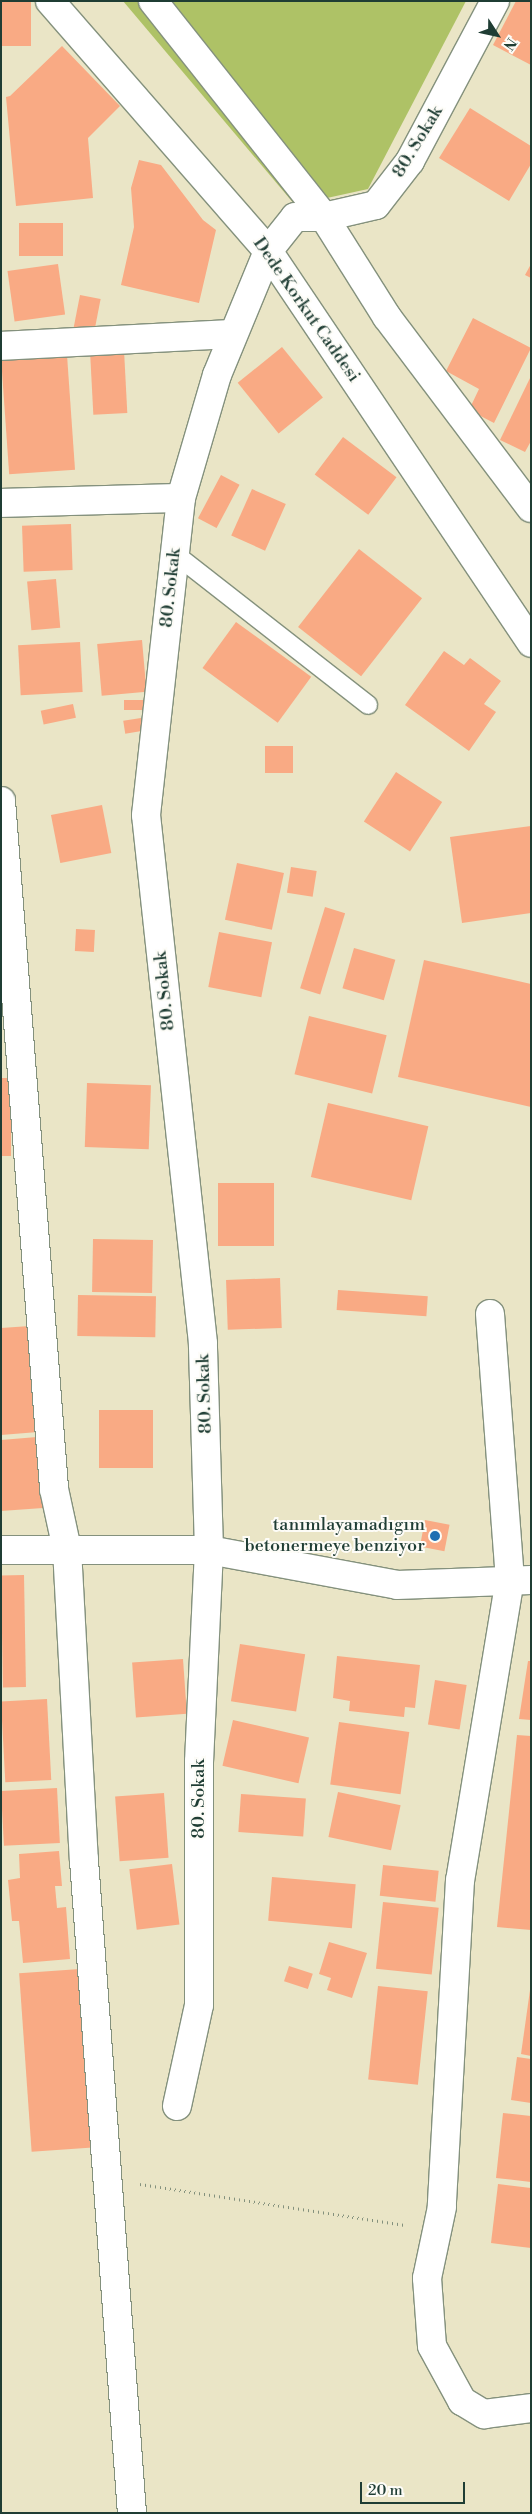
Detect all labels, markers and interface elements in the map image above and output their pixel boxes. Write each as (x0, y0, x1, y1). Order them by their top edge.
north arrow (472, 10, 522, 60)
text: N (499, 34, 520, 53)
street label: 80. Sokak (388, 102, 448, 182)
street label: Dede Korkut Caddesi (248, 233, 364, 387)
street label: 80. Sokak (156, 547, 186, 629)
street label: 80. Sokak (150, 950, 180, 1032)
street label: 80. Sokak (193, 1354, 217, 1434)
place label: tanımlayamadıgım betonermeye benziyor (244, 1515, 425, 1558)
marker: tanımlayamadıgım betonermeye benziyor (429, 1530, 441, 1542)
street label: 80. Sokak (188, 1759, 210, 1839)
scale bar (362, 2472, 467, 2504)
text: 20 m (368, 2481, 403, 2500)

